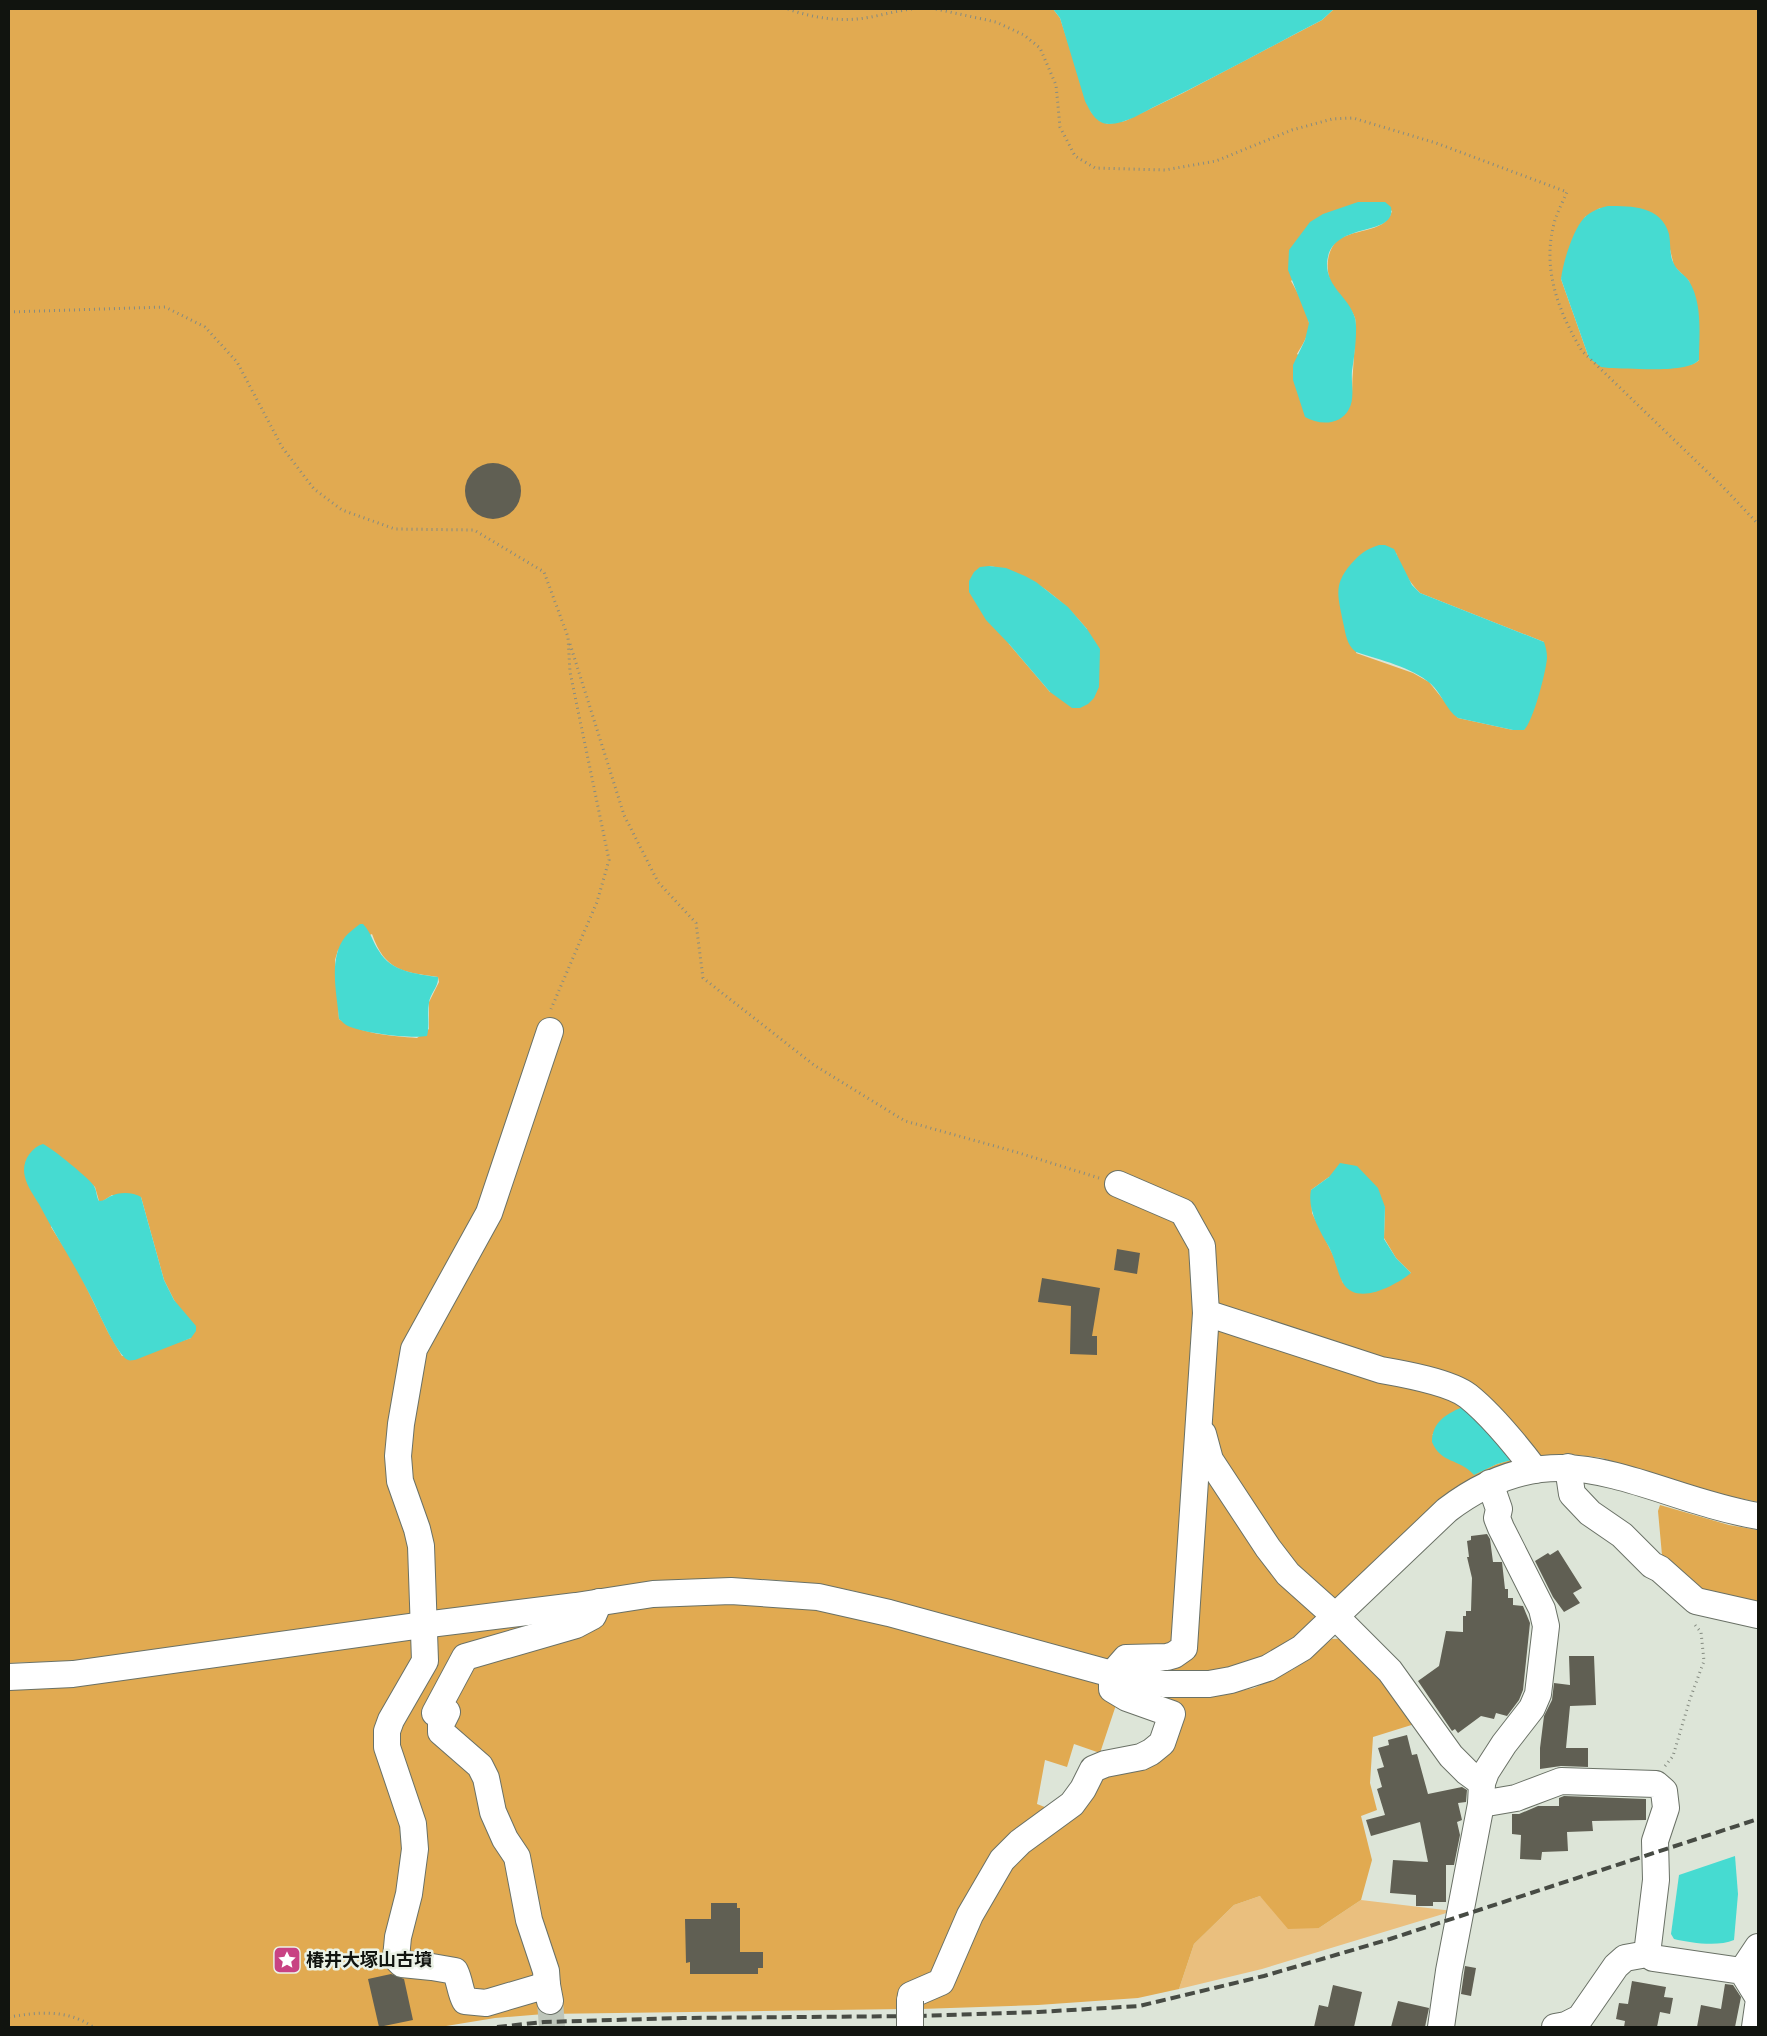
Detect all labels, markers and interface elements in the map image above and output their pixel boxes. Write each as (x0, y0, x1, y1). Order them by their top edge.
place icon: 椿井大塚山古墳 (272, 1945, 302, 1975)
place label: 椿井大塚山古墳 (306, 1949, 432, 1971)

